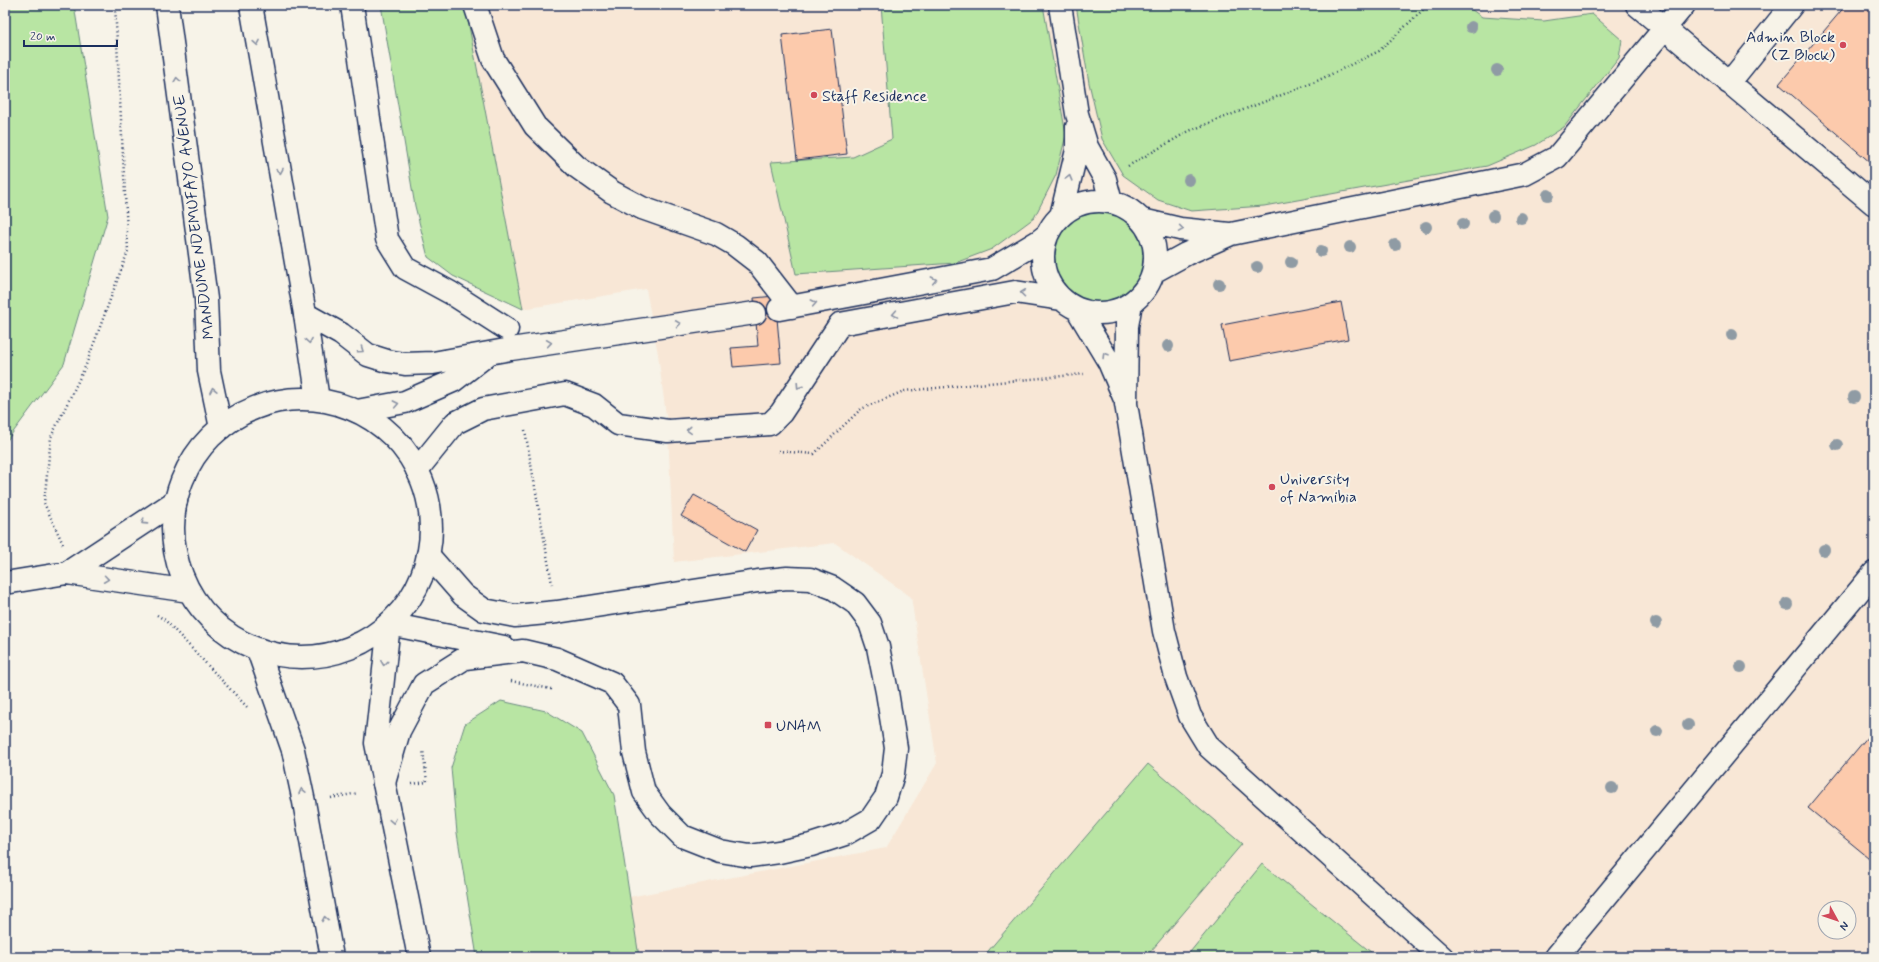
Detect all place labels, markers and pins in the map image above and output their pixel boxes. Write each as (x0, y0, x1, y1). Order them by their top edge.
place label: Admin Block (Z Block) (1746, 27, 1835, 66)
marker: Admin Block (Z Block) (1838, 40, 1848, 50)
place label: Staff Residence (822, 86, 927, 107)
marker: Staff Residence (809, 90, 819, 100)
place label: University of Namibia (1280, 469, 1357, 508)
marker: University of Namibia (1267, 482, 1277, 492)
place label: UNAM (776, 716, 822, 737)
marker: UNAM (763, 720, 773, 730)

